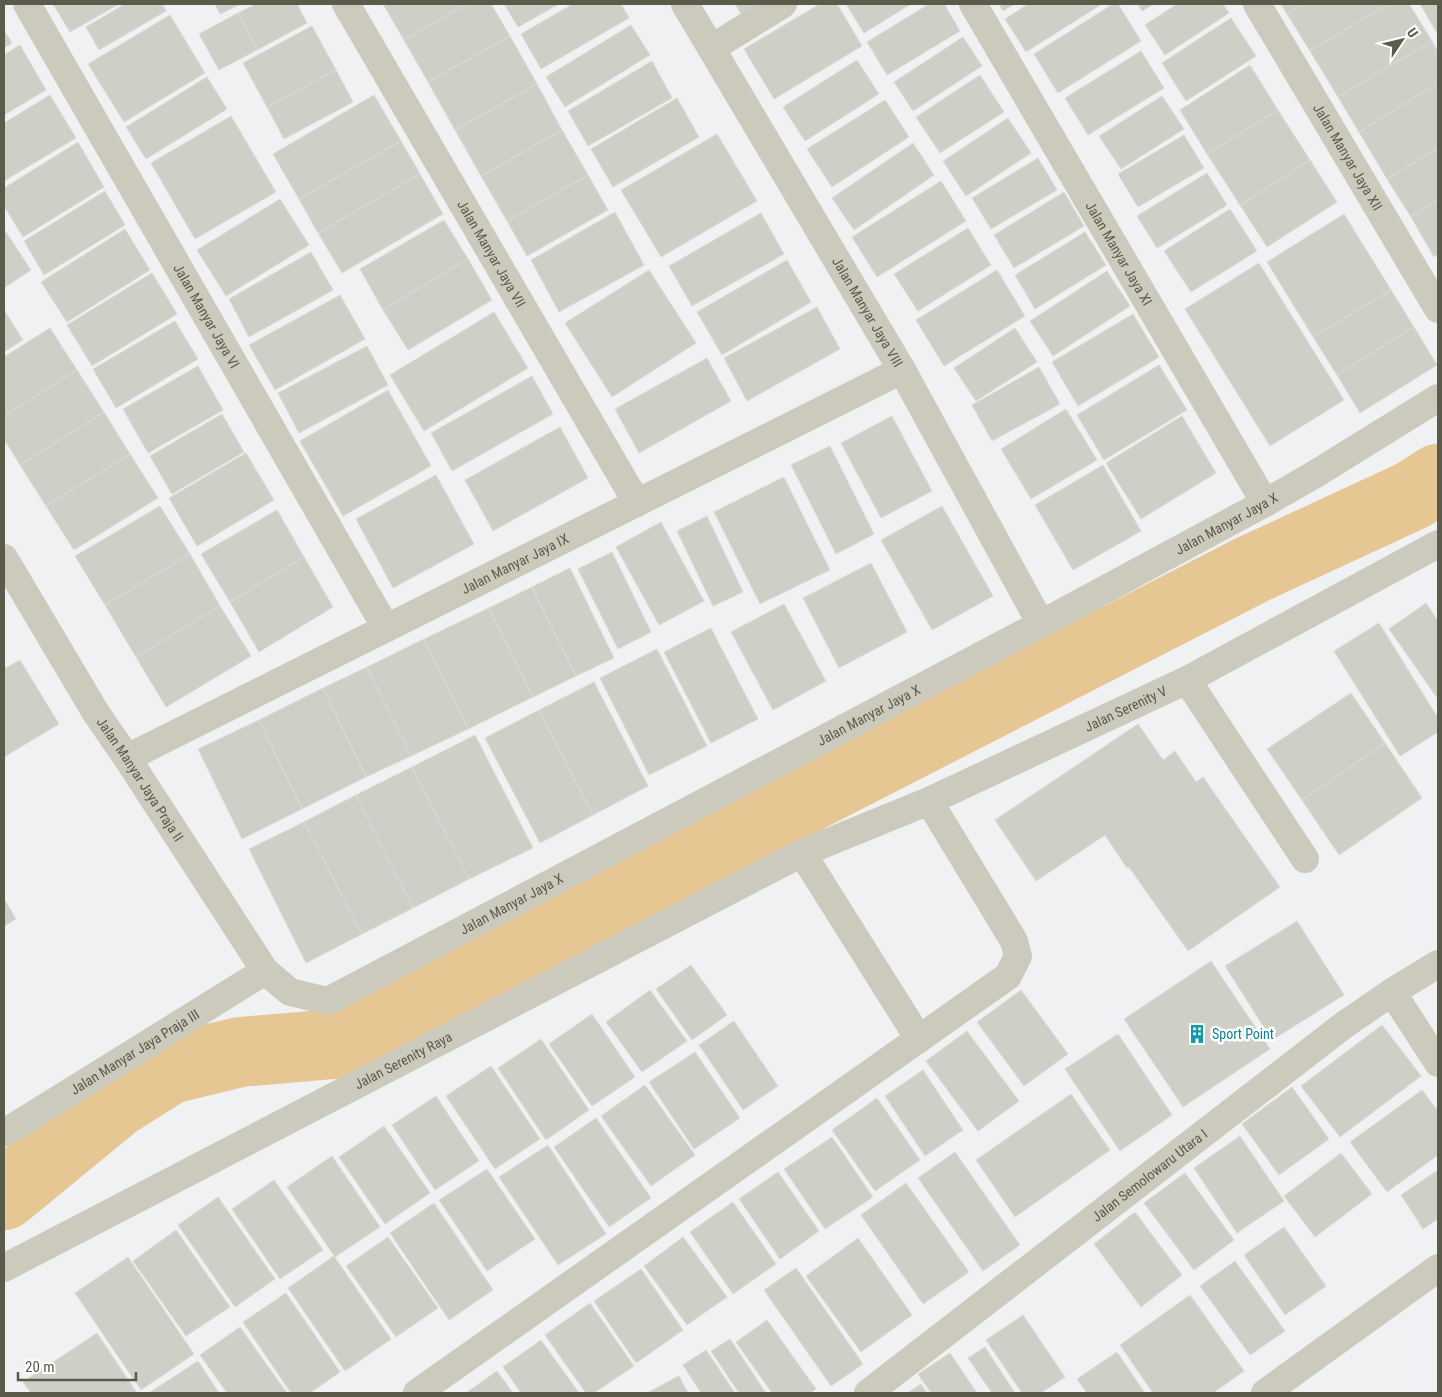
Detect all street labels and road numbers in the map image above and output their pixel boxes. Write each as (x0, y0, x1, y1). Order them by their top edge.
street label: Jalan Manyar Jaya XII (1310, 101, 1386, 213)
street label: Jalan Manyar Jaya VII (454, 197, 529, 310)
street label: Jalan Manyar Jaya XI (1082, 199, 1156, 308)
street label: Jalan Manyar Jaya VIII (829, 254, 906, 370)
street label: Jalan Manyar Jaya VI (170, 261, 243, 371)
street label: Jalan Manyar Jaya X (1173, 489, 1281, 558)
street label: Jalan Manyar Jaya IX (459, 530, 572, 597)
street label: Jalan Manyar Jaya X (814, 681, 923, 749)
street label: Jalan Serenity V (1082, 683, 1170, 735)
street label: Jalan Manyar Jaya Praja II (94, 714, 187, 844)
street label: Jalan Manyar Jaya X (457, 870, 566, 938)
street label: Jalan Manyar Jaya Praja III (68, 1006, 202, 1098)
street label: Jalan Serenity Raya (352, 1028, 455, 1092)
street label: Jalan Semolowaru Utara I (1089, 1126, 1210, 1225)

